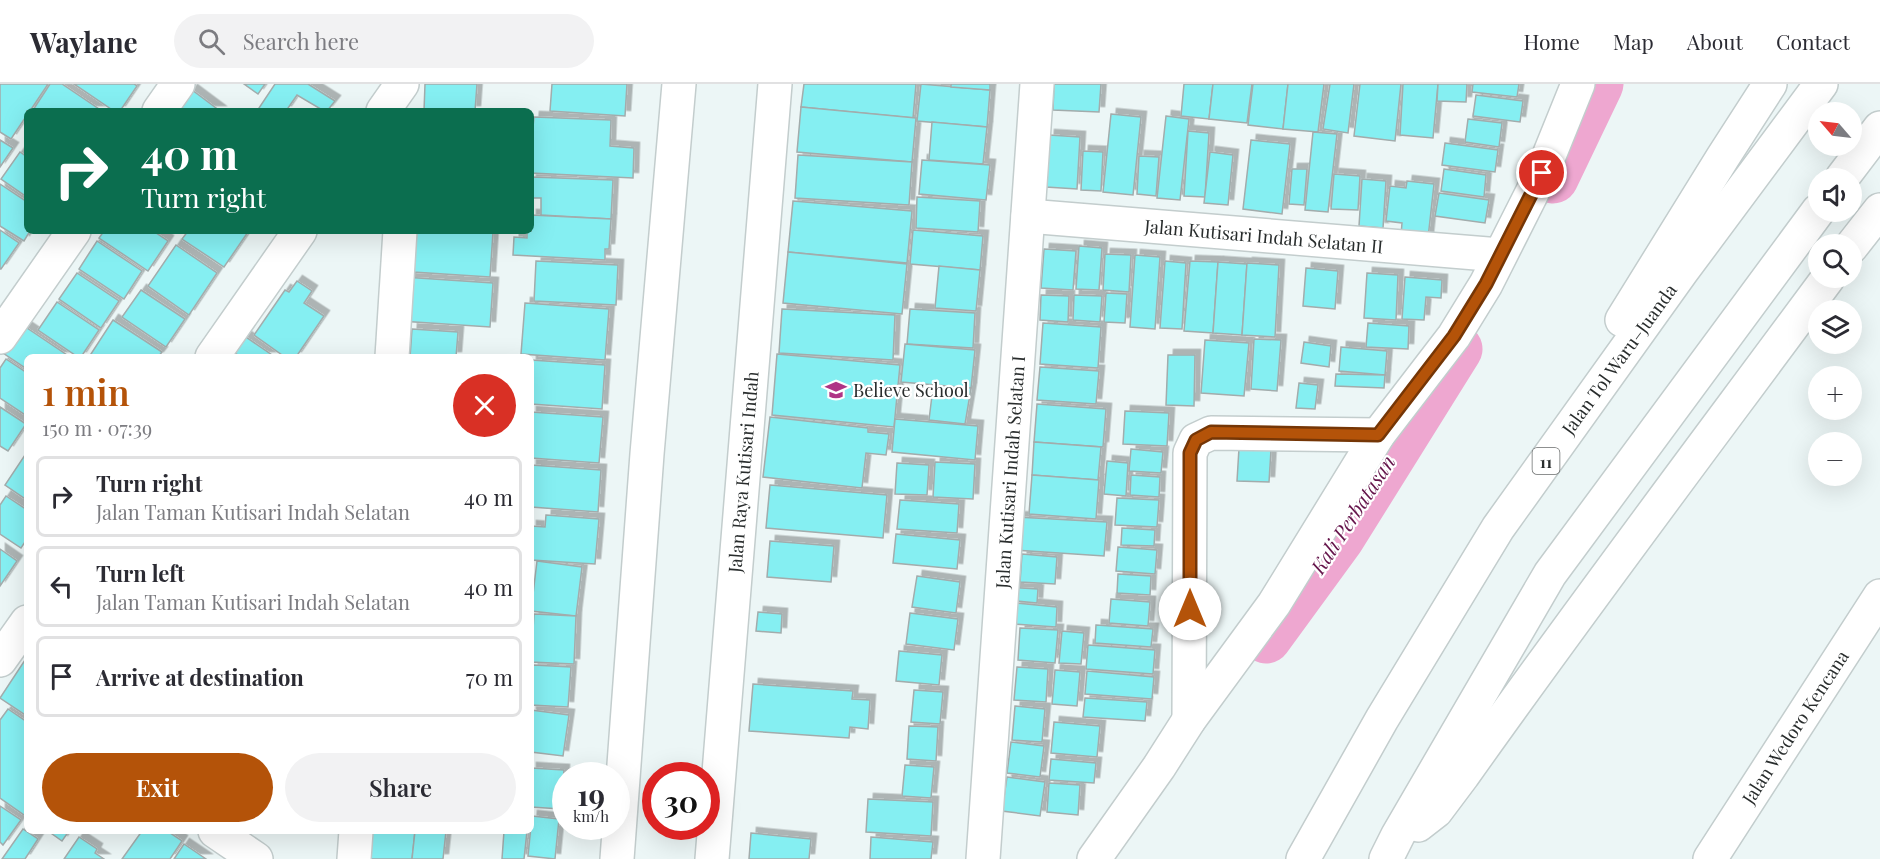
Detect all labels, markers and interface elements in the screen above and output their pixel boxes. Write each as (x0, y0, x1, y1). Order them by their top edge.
search box (174, 14, 594, 68)
text: Waylane (30, 23, 138, 60)
icon: search (195, 25, 228, 58)
text: Search here (243, 26, 359, 56)
text: Home (1524, 27, 1580, 55)
text: Map (1613, 27, 1654, 55)
text: About (1687, 27, 1743, 55)
text: Contact (1776, 27, 1850, 55)
north arrow (1808, 102, 1862, 156)
map controls (1808, 102, 1862, 486)
text: 40 m (141, 125, 238, 181)
icon: right (42, 132, 120, 210)
pin (1516, 147, 1567, 198)
icon: arrive (1525, 156, 1558, 189)
button: sound (1808, 168, 1862, 222)
text: Turn right (141, 179, 266, 215)
street label: Jalan Kutisari Indah Selatan II (1143, 214, 1384, 258)
button: search (1808, 234, 1862, 288)
street label: Jalan Tol Waru–Juanda (1556, 279, 1682, 440)
button: layers (1808, 300, 1862, 354)
street label: Jalan Kutisari Indah Selatan I (990, 355, 1030, 590)
button: + (1808, 366, 1862, 420)
text: 1 min (42, 367, 130, 415)
street label: Jalan Raya Kutisari Indah (722, 370, 764, 575)
button: close (453, 374, 516, 437)
school or university icon: Believe School (824, 378, 848, 402)
place label: Believe School (853, 378, 969, 402)
text: 150 m · 07:39 (42, 414, 152, 441)
button: − (1808, 432, 1862, 486)
road number: 11 (1532, 448, 1560, 474)
water label: Kali Perbatasan (1303, 449, 1400, 579)
text: Turn right (96, 468, 202, 498)
icon: right (45, 480, 78, 513)
text: 40 m (464, 482, 513, 512)
text: Jalan Taman Kutisari Indah Selatan (96, 498, 410, 525)
text: Turn left (96, 558, 185, 588)
icon: left (45, 570, 78, 603)
text: 40 m (464, 572, 513, 602)
position arrow (1158, 577, 1222, 641)
text: Jalan Taman Kutisari Indah Selatan (96, 588, 410, 615)
street label: Jalan Wedoro Kencana (1736, 645, 1854, 809)
icon: arrive (45, 660, 78, 693)
text: Arrive at destination (96, 662, 304, 692)
text: 70 m (466, 662, 513, 692)
button: Exit (42, 753, 273, 822)
button: Share (285, 753, 516, 822)
speed limit sign: 30 (642, 762, 720, 840)
text: 19 (577, 774, 605, 814)
text: km/h (573, 806, 609, 826)

